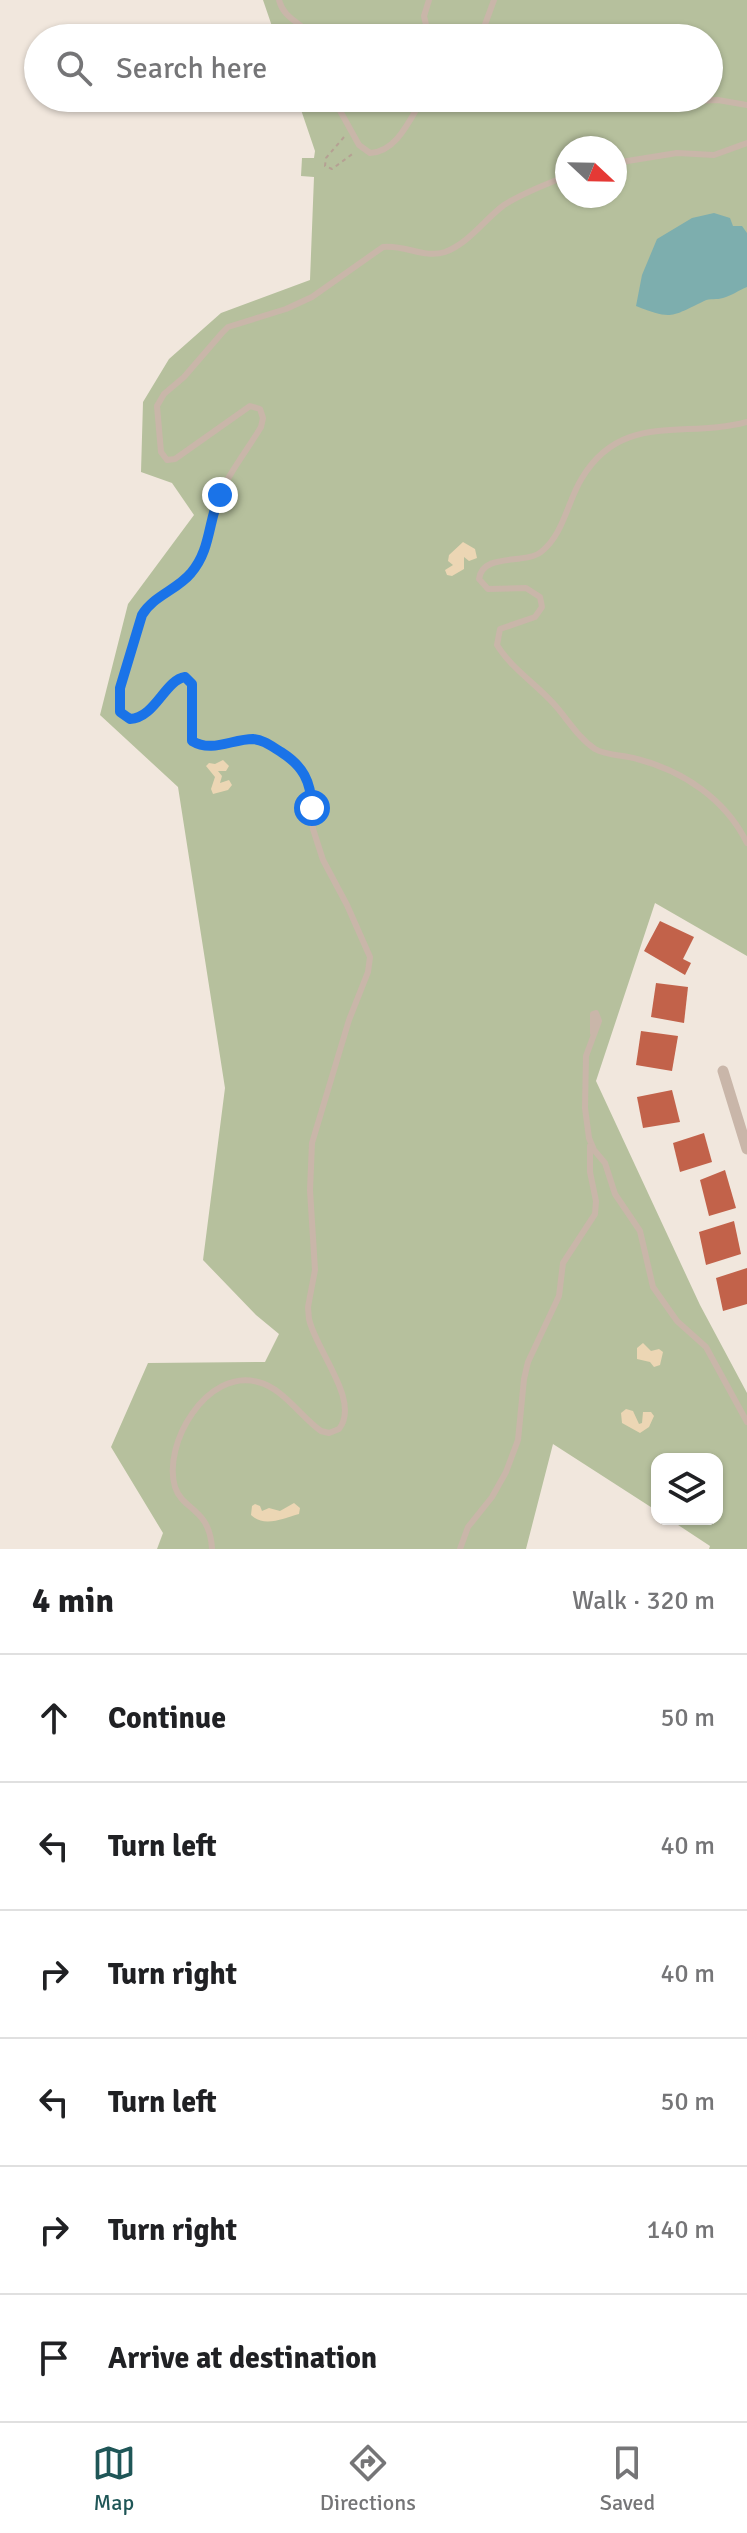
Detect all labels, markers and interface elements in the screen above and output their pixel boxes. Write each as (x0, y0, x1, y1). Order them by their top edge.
search box (24, 24, 723, 112)
icon: search (52, 46, 96, 90)
text: Search here (116, 50, 267, 87)
north arrow (555, 136, 627, 208)
route end (202, 477, 238, 513)
route start (294, 790, 330, 826)
map controls (651, 1453, 723, 1525)
button: layers (651, 1453, 723, 1525)
text: 4 min (32, 1580, 114, 1622)
text: Walk · 320 m (572, 1585, 715, 1617)
icon: ahead (32, 1696, 76, 1740)
text: Continue (108, 1700, 226, 1737)
text: 50 m (660, 1702, 715, 1734)
icon: left (32, 1824, 76, 1868)
text: Turn left (108, 1828, 217, 1865)
text: 40 m (660, 1830, 715, 1862)
icon: right (32, 1952, 76, 1996)
text: Turn right (108, 1956, 237, 1993)
text: 40 m (660, 1958, 715, 1990)
icon: left (32, 2080, 76, 2124)
text: Turn left (108, 2084, 217, 2121)
text: 50 m (660, 2086, 715, 2118)
icon: right (32, 2208, 76, 2252)
text: Turn right (108, 2212, 237, 2249)
text: 140 m (646, 2214, 715, 2246)
icon: arrive (32, 2336, 76, 2380)
text: Arrive at destination (108, 2340, 377, 2377)
tab: Map (92, 2441, 136, 2516)
tab: Directions (320, 2441, 416, 2516)
tab: Saved (600, 2441, 655, 2516)

